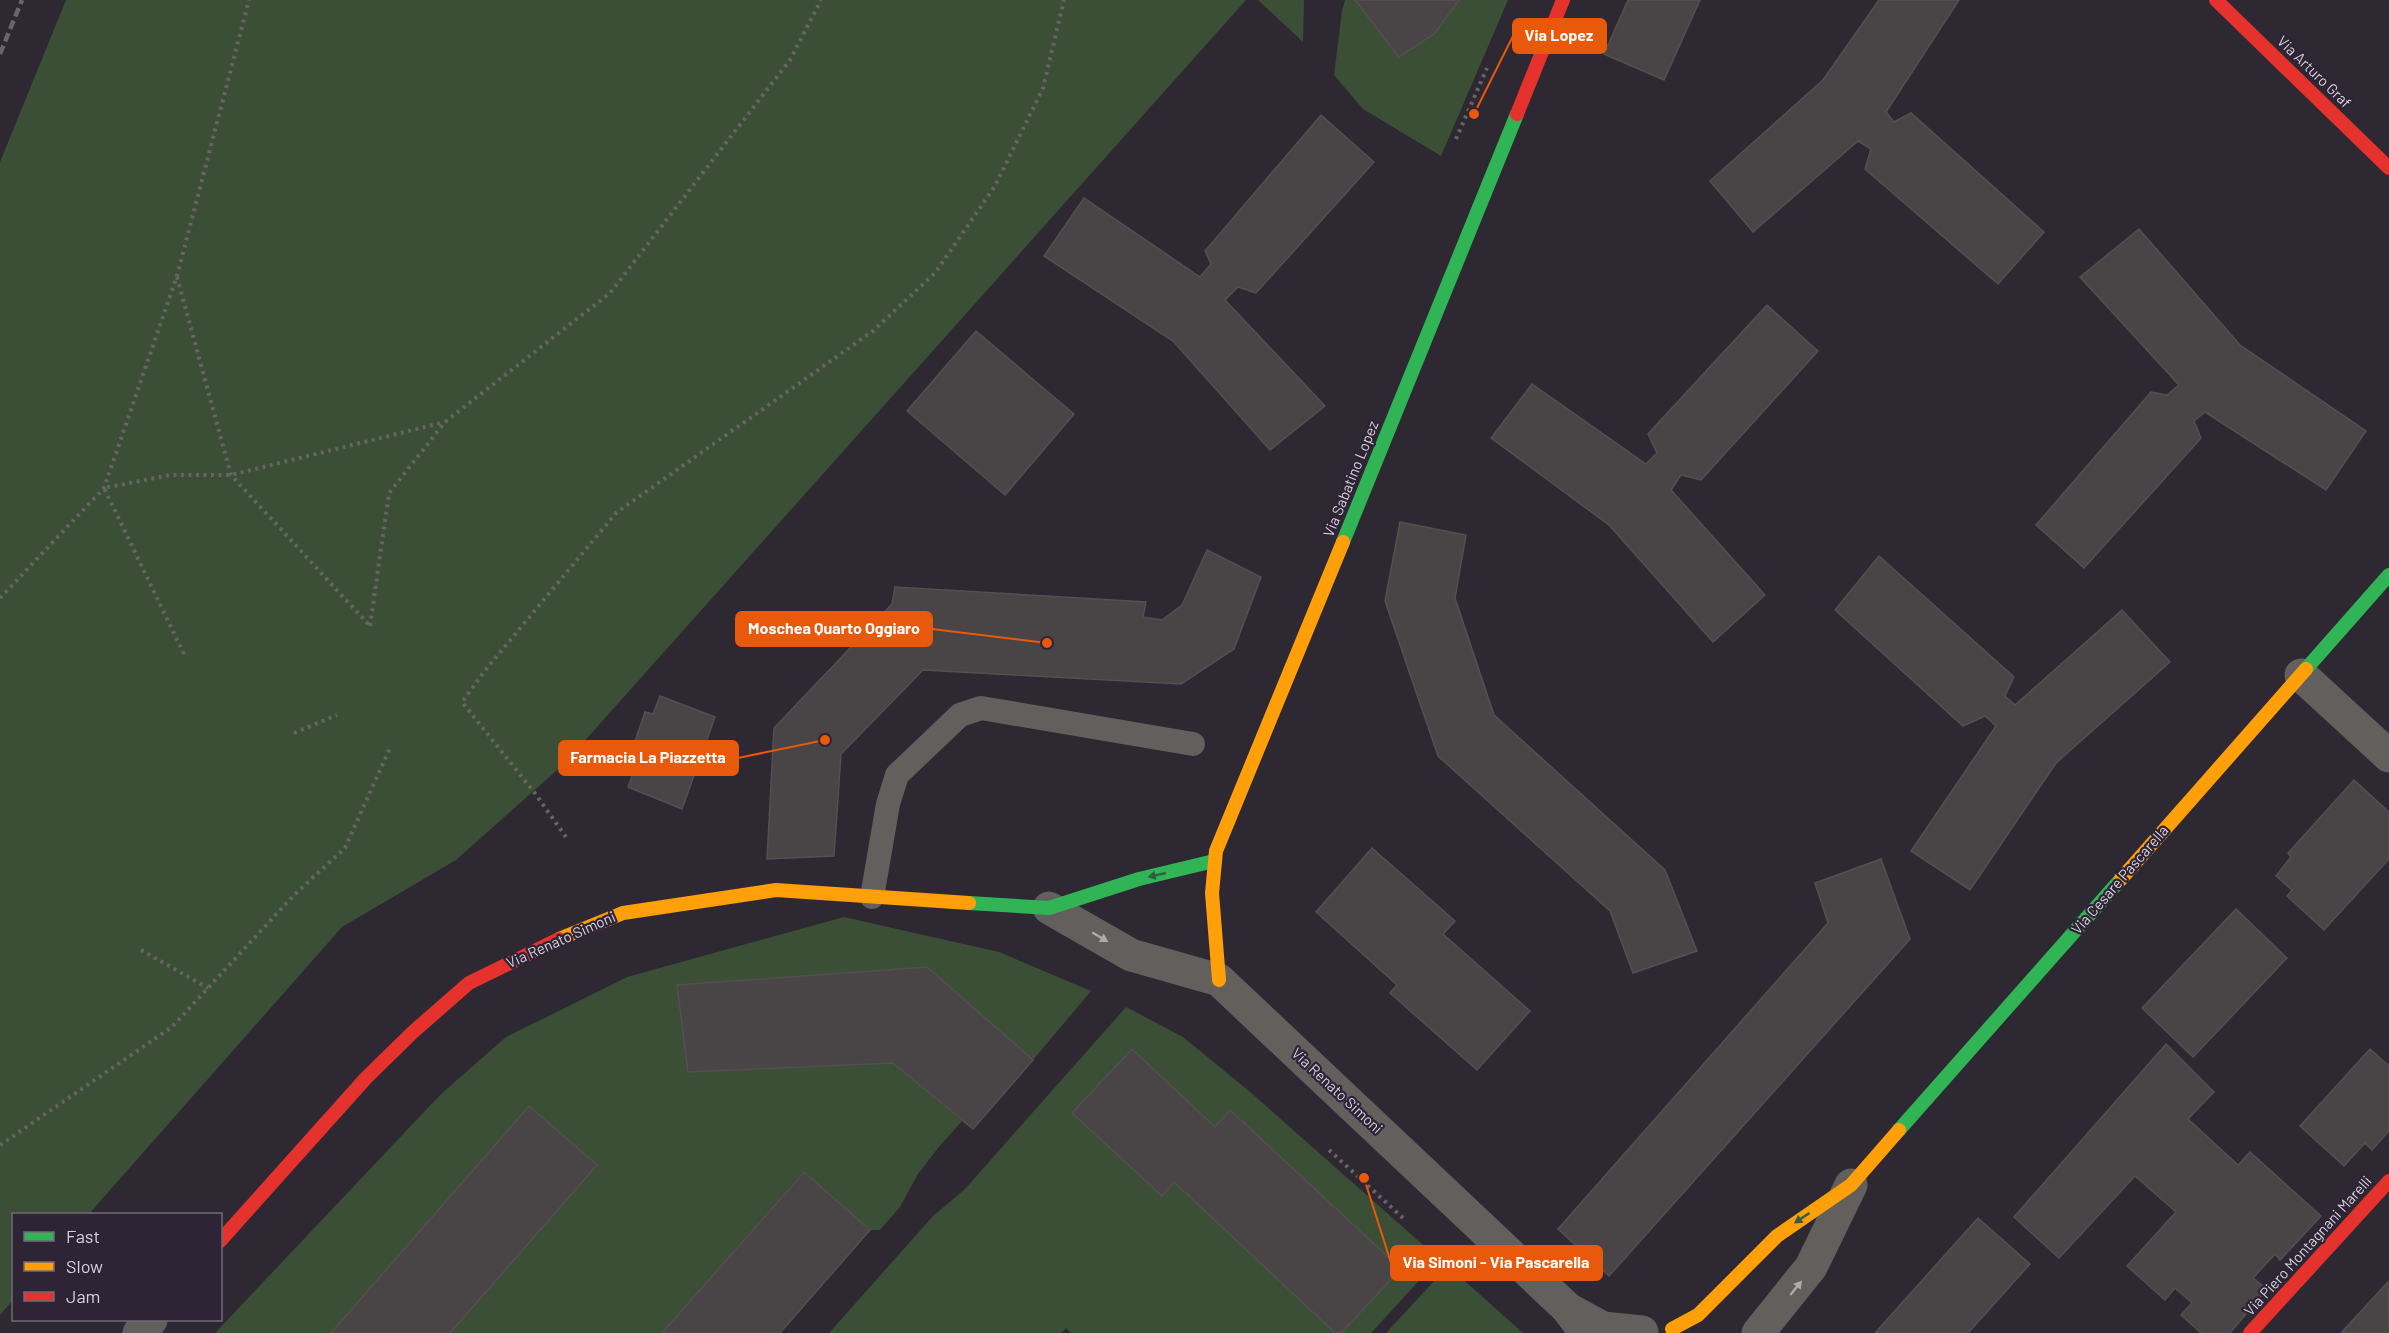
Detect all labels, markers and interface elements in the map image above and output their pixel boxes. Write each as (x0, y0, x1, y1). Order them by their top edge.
callout: Via Lopez (1513, 19, 1606, 53)
text: Via Lopez (1525, 25, 1593, 44)
street label: Via Arturo Graf (2274, 32, 2355, 111)
street label: Via Sabatino Lopez (1319, 418, 1382, 539)
callout: Moschea Quarto Oggiaro (736, 612, 932, 646)
text: Moschea Quarto Oggiaro (748, 618, 920, 637)
callout: Farmacia La Piazzetta (559, 741, 738, 775)
text: Farmacia La Piazzetta (570, 747, 726, 766)
street label: Via Cesare Pascarella (2067, 821, 2172, 938)
one-way arrow (1148, 870, 1166, 880)
street label: Via Renato Simoni (503, 907, 618, 971)
one-way arrow (1092, 932, 1109, 942)
street label: Via Renato Simoni (1289, 1044, 1387, 1137)
street label: Via Piero Montagnani Marelli (2240, 1172, 2375, 1319)
one-way arrow (1794, 1212, 1810, 1223)
legend (12, 1213, 222, 1321)
text: Fast (66, 1225, 100, 1247)
callout: Via Simoni - Via Pascarella (1391, 1246, 1602, 1280)
text: Via Simoni - Via Pascarella (1403, 1252, 1589, 1271)
text: Slow (66, 1255, 103, 1277)
one-way arrow (1789, 1280, 1802, 1296)
text: Jam (66, 1285, 100, 1307)

